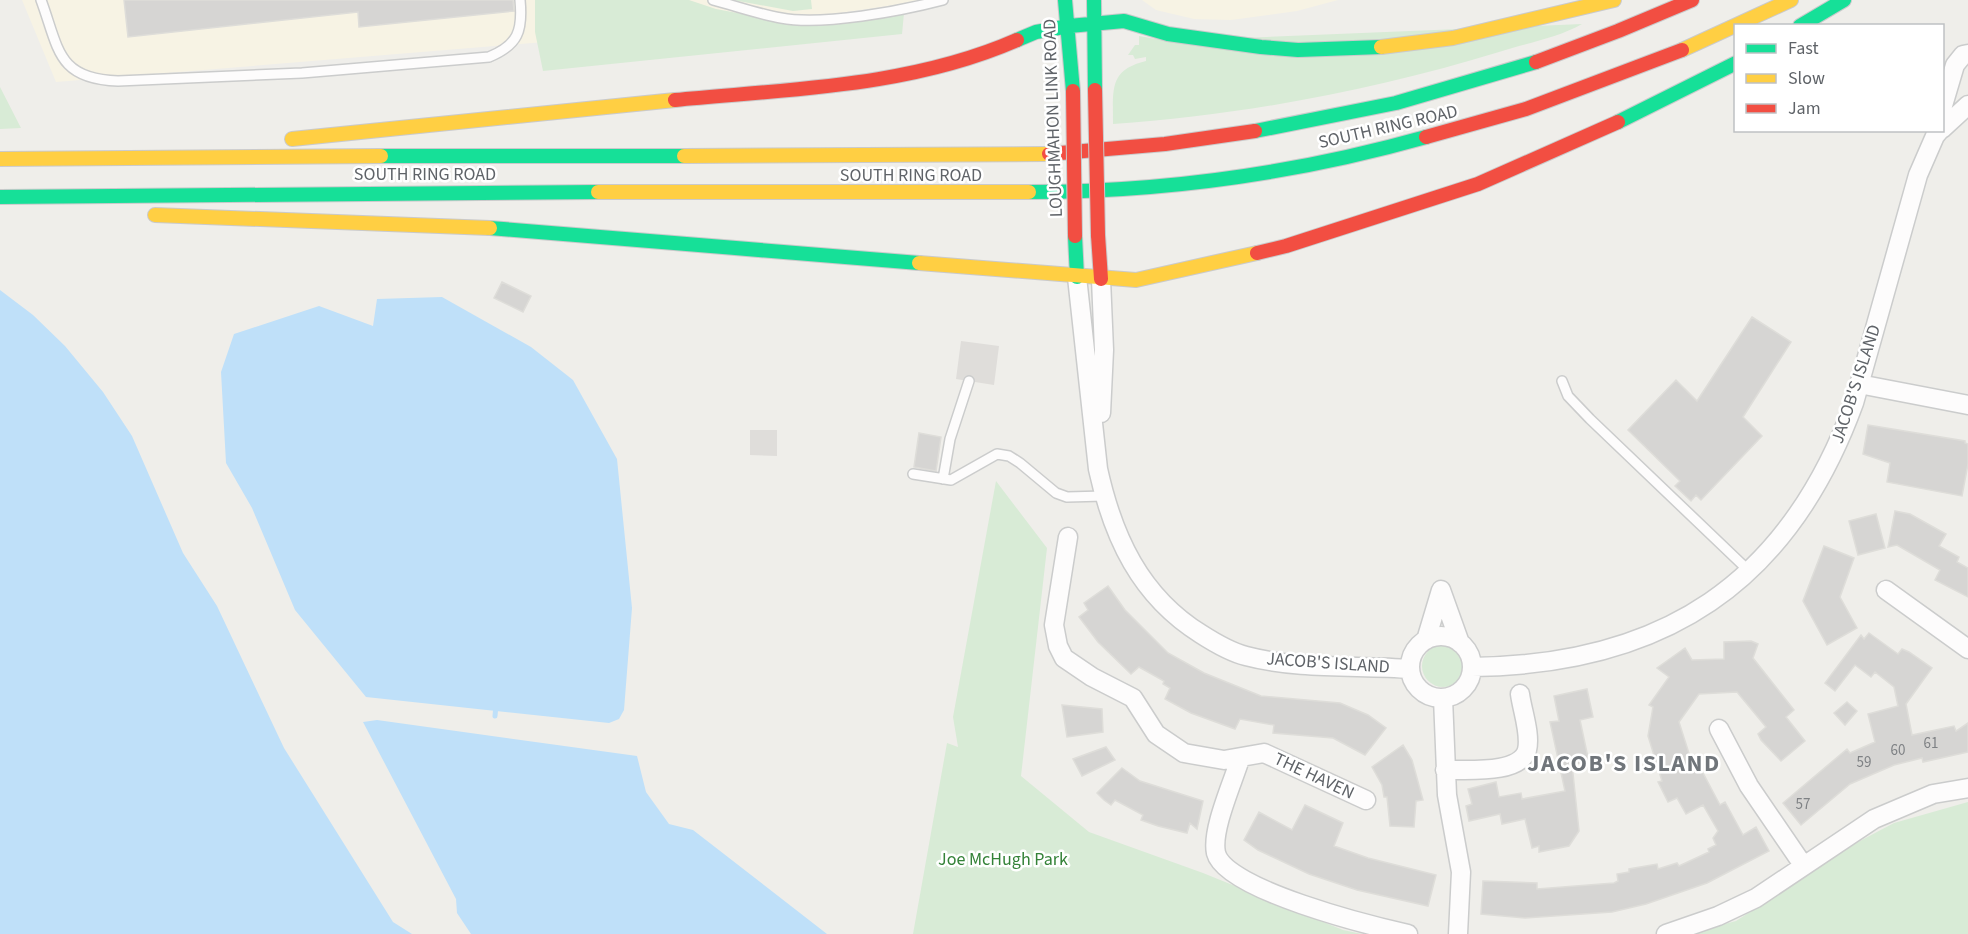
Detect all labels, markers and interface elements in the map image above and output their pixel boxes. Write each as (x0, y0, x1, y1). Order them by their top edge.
street label: LOUGHMAHON LINK ROAD (1037, 18, 1069, 218)
legend (1734, 24, 1944, 132)
text: Fast (1788, 36, 1819, 61)
text: Slow (1788, 66, 1825, 91)
text: Jam (1788, 96, 1821, 121)
street label: SOUTH RING ROAD (1316, 99, 1460, 155)
street label: SOUTH RING ROAD (354, 162, 496, 187)
street label: SOUTH RING ROAD (840, 163, 982, 188)
street label: JACOB'S ISLAND (1825, 321, 1887, 447)
street label: JACOB'S ISLAND (1265, 646, 1391, 680)
house number: 61 (1924, 733, 1938, 754)
house number: 60 (1891, 740, 1905, 761)
street label: THE HAVEN (1270, 746, 1358, 806)
district label: JACOB'S ISLAND (1527, 746, 1721, 781)
house number: 59 (1857, 752, 1871, 773)
house number: 57 (1796, 794, 1810, 815)
park label: Joe McHugh Park (938, 847, 1068, 872)

